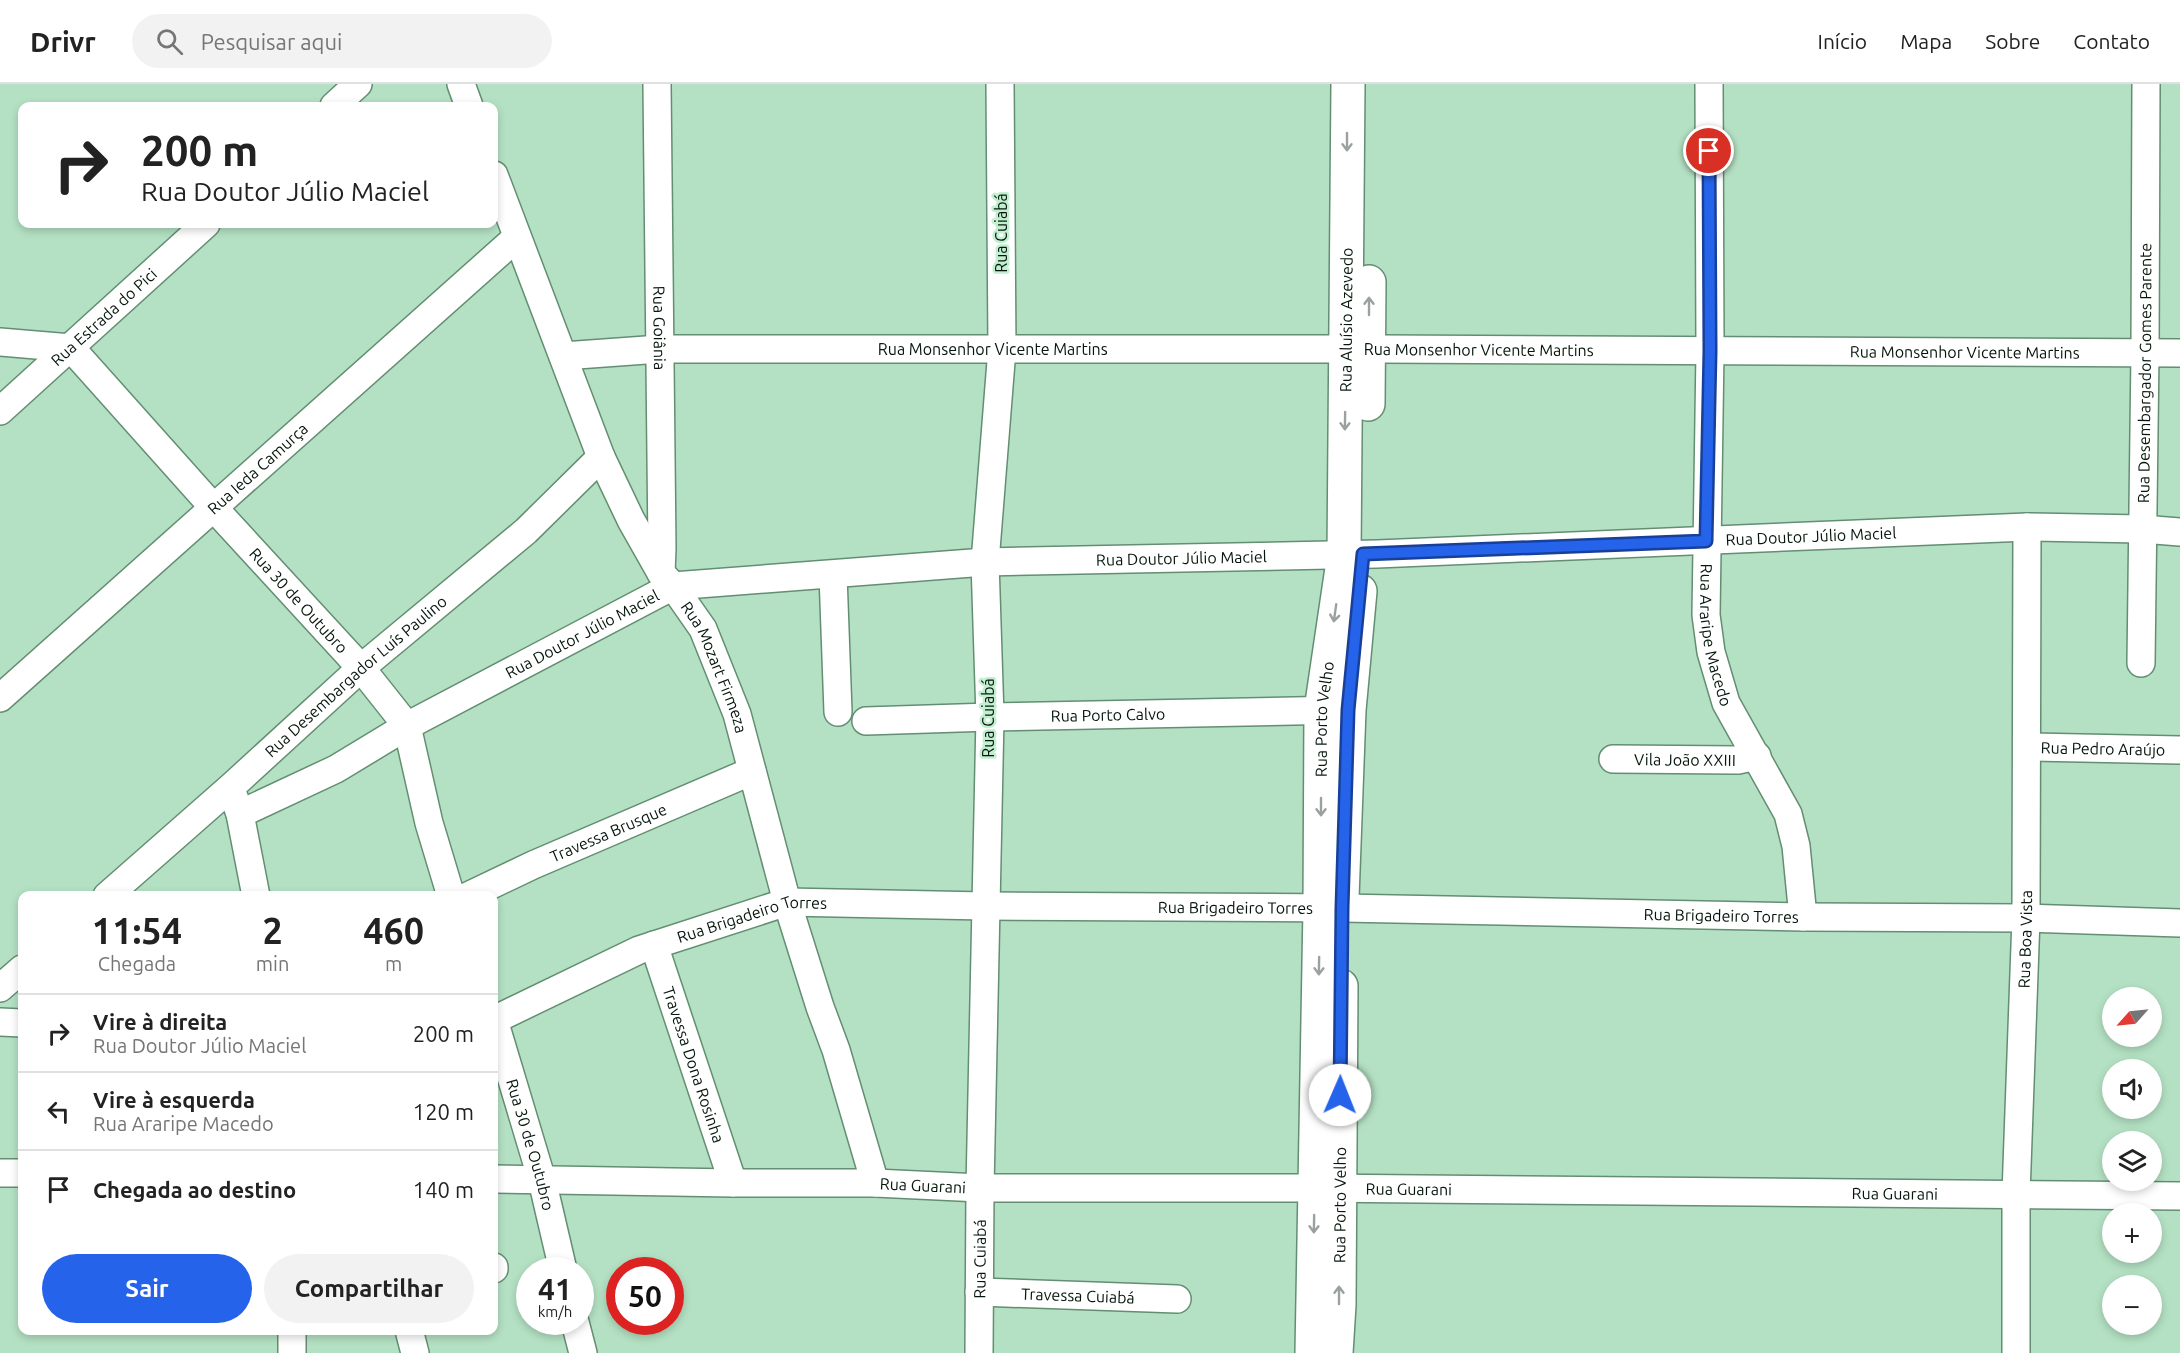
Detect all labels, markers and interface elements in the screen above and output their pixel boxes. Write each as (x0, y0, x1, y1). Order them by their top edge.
search box (132, 14, 552, 68)
icon: search (153, 25, 186, 58)
text: Drivr (30, 26, 96, 57)
text: Pesquisar aqui (201, 29, 342, 54)
text: Início (1818, 29, 1867, 53)
text: Mapa (1900, 29, 1952, 53)
text: Sobre (1985, 29, 2040, 53)
text: Contato (2073, 29, 2150, 53)
pin (1683, 125, 1734, 176)
icon: right (42, 126, 120, 204)
text: 200 m (141, 127, 258, 174)
one-way arrow (1341, 132, 1353, 152)
icon: arrive (1692, 134, 1725, 167)
text: Rua Doutor Júlio Maciel (141, 176, 429, 206)
street label: Rua Cuiabá (992, 193, 1010, 273)
street label: Rua Desembargador Gomes Parente (2134, 243, 2154, 503)
street label: Rua Aluísio Azevedo (1336, 247, 1356, 392)
street label: Rua Estrada do Pici (47, 265, 160, 369)
street label: Rua Goiânia (650, 286, 669, 370)
one-way arrow (1363, 297, 1375, 317)
street label: Rua Monsenhor Vicente Martins (878, 340, 1108, 358)
street label: Rua Monsenhor Vicente Martins (1364, 340, 1594, 359)
street label: Rua Monsenhor Vicente Martins (1850, 342, 2080, 361)
one-way arrow (1339, 411, 1351, 431)
street label: Rua Ieda Camurça (204, 419, 311, 518)
street label: Rua Doutor Júlio Maciel (1725, 523, 1897, 549)
street label: Rua 30 de Outubro (246, 544, 352, 657)
street label: Rua Doutor Júlio Maciel (1096, 547, 1267, 569)
street label: Rua Araripe Macedo (1697, 563, 1735, 708)
street label: Rua Doutor Júlio Maciel (502, 586, 662, 682)
street label: Rua Desembargador Luís Paulino (261, 592, 450, 760)
street label: Rua Mozart Firmeza (678, 598, 751, 735)
one-way arrow (1330, 602, 1341, 622)
street label: Rua Porto Velho (1312, 660, 1337, 777)
street label: Rua Cuiabá (979, 678, 997, 758)
street label: Rua Porto Calvo (1050, 705, 1165, 725)
street label: Rua Pedro Araújo (2040, 738, 2166, 759)
street label: Vila João XXIII (1634, 750, 1736, 769)
one-way arrow (1315, 796, 1327, 816)
street label: Travessa Brusque (547, 800, 669, 866)
street label: Rua Boa Vista (2014, 890, 2035, 989)
street label: Rua Brigadeiro Torres (675, 892, 827, 946)
street label: Rua Brigadeiro Torres (1158, 898, 1313, 917)
street label: Rua Brigadeiro Torres (1643, 905, 1799, 926)
text: 11:54 (92, 910, 182, 951)
text: 2 (262, 910, 283, 951)
text: 460 (363, 910, 424, 951)
text: Chegada (98, 952, 176, 975)
text: min (256, 952, 289, 975)
text: m (385, 952, 402, 975)
one-way arrow (1313, 956, 1325, 976)
street label: Travessa Dona Rosinha (659, 984, 728, 1145)
north arrow (2102, 987, 2162, 1047)
map controls (2102, 987, 2162, 1335)
text: Vire à direita (93, 1009, 227, 1034)
icon: right (42, 1017, 75, 1050)
text: 200 m (413, 1021, 474, 1046)
text: Rua Doutor Júlio Maciel (93, 1034, 306, 1057)
button: sound (2102, 1059, 2162, 1119)
position arrow (1308, 1063, 1372, 1127)
street label: Rua 30 de Outubro (503, 1077, 558, 1212)
text: Vire à esquerda (93, 1087, 255, 1112)
icon: left (42, 1095, 75, 1128)
text: 120 m (413, 1099, 474, 1124)
text: Rua Araripe Macedo (93, 1112, 274, 1135)
button: layers (2102, 1131, 2162, 1191)
street label: Rua Porto Velho (1330, 1147, 1349, 1263)
icon: arrive (42, 1173, 75, 1206)
street label: Rua Guarani (879, 1174, 966, 1196)
text: Chegada ao destino (93, 1177, 296, 1202)
text: 140 m (413, 1177, 474, 1202)
street label: Rua Guarani (1366, 1179, 1452, 1198)
street label: Rua Guarani (1852, 1184, 1938, 1203)
button: + (2102, 1203, 2162, 1263)
one-way arrow (1308, 1214, 1320, 1234)
street label: Rua Cuiabá (970, 1219, 989, 1299)
button: Sair (42, 1254, 252, 1323)
button: Compartilhar (264, 1254, 474, 1323)
speed limit sign: 50 (606, 1257, 684, 1335)
text: 41 (538, 1272, 572, 1306)
button: − (2102, 1275, 2162, 1335)
street label: Travessa Cuiabá (1021, 1284, 1135, 1306)
one-way arrow (1333, 1285, 1345, 1305)
text: km/h (538, 1303, 572, 1320)

